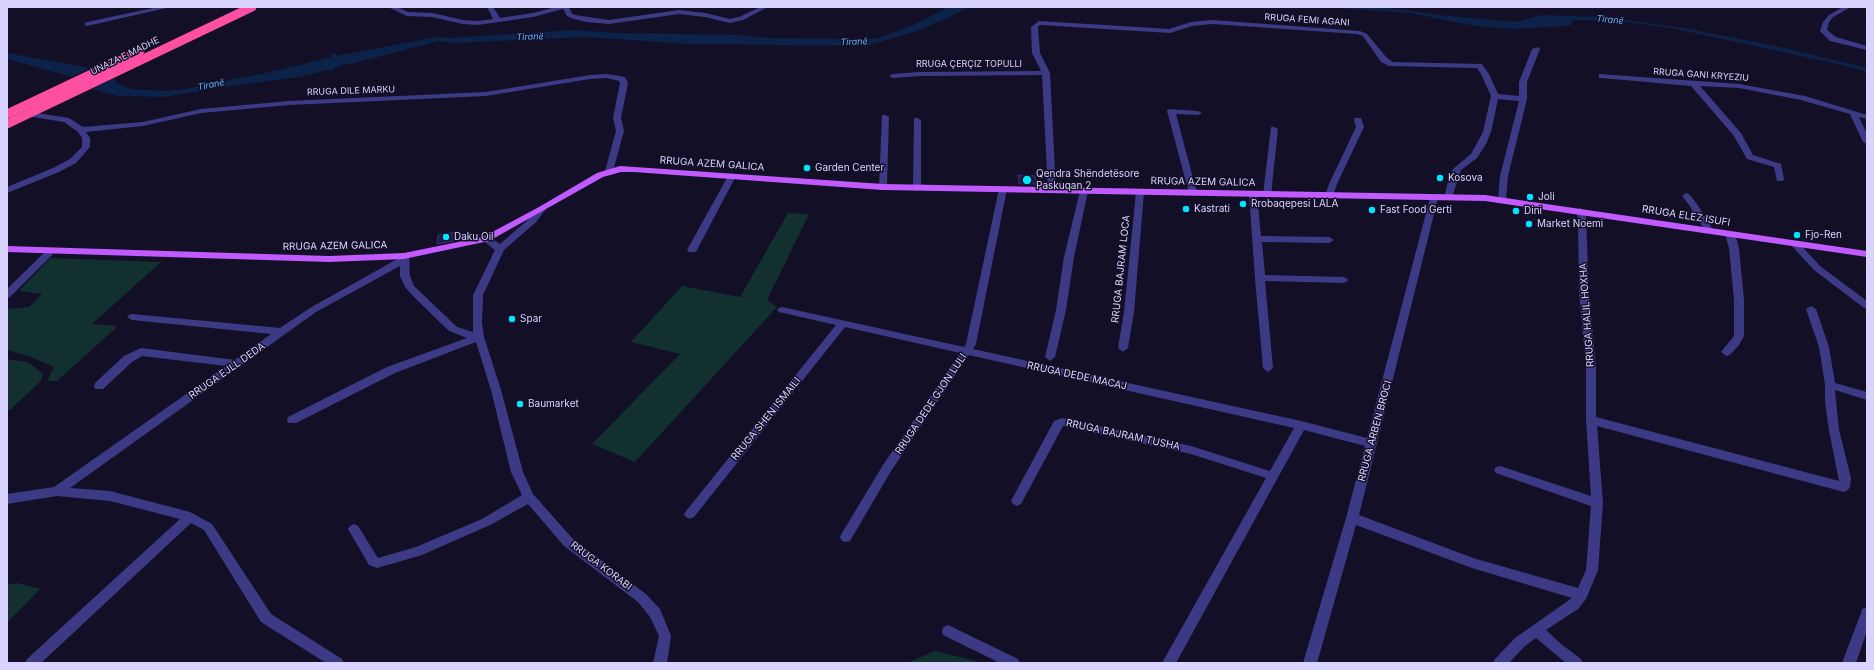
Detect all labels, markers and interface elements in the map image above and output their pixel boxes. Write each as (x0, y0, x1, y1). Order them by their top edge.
street label: RRUGA FEMI AGANI (1264, 12, 1350, 28)
water label: Tiranë (1596, 13, 1624, 27)
water label: Tiranë (516, 31, 544, 43)
street label: UNAZA E MADHE (89, 35, 161, 77)
water label: Tiranë (840, 36, 868, 48)
street label: RRUGA ÇERÇIZ TOPULLI (916, 59, 1022, 69)
street label: RRUGA GANI KRYEZIU (1653, 66, 1749, 84)
water label: Tiranë (197, 77, 225, 93)
street label: RRUGA DILE MARKU (307, 84, 395, 98)
street label: RRUGA AZEM GALICA (659, 154, 765, 174)
place label: Garden Center (815, 162, 884, 174)
marker: Garden Center (802, 163, 812, 173)
place label: Qendra Shëndetësore Paskuqan 2 (1036, 168, 1139, 192)
place label: Kosova (1448, 172, 1483, 184)
marker: Kosova (1435, 173, 1445, 183)
marker: Qendra Shëndetësore Paskuqan 2 (1021, 174, 1033, 186)
street label: RRUGA AZEM GALICA (1151, 175, 1255, 189)
place label: Joli (1538, 191, 1555, 203)
marker: Joli (1525, 192, 1535, 202)
place label: Rrobaqepesi LALA (1251, 198, 1338, 210)
marker: Rrobaqepesi LALA (1238, 199, 1248, 209)
place label: Kastrati (1194, 203, 1230, 215)
street label: RRUGA ELEZ ISUFI (1641, 203, 1731, 229)
marker: Kastrati (1181, 204, 1191, 214)
place label: Fast Food Gerti (1380, 204, 1452, 216)
marker: Fast Food Gerti (1367, 205, 1377, 215)
place label: Dini (1524, 205, 1542, 217)
marker: Dini (1511, 206, 1521, 216)
street label: RRUGA BAJRAM LOCA (1109, 214, 1133, 324)
place label: Market Noemi (1537, 218, 1603, 230)
marker: Market Noemi (1524, 219, 1534, 229)
place label: Fjo-Ren (1805, 229, 1842, 241)
marker: Fjo-Ren (1792, 230, 1802, 240)
place label: Daku Oil (454, 231, 494, 243)
marker: Daku Oil (441, 232, 451, 242)
street label: RRUGA AZEM GALICA (283, 239, 387, 253)
street label: RRUGA HALIL HOXHA (1577, 263, 1597, 367)
place label: Spar (520, 313, 542, 325)
marker: Spar (507, 314, 517, 324)
street label: RRUGA EJLL DEDA (187, 340, 267, 402)
street label: RRUGA DEDE GJON LULI (893, 351, 969, 457)
street label: RRUGA DEDE MACAJ (1026, 360, 1128, 392)
street label: RRUGA SHEN ISMAILI (729, 375, 803, 463)
street label: RRUGA ARBEN BROCI (1356, 379, 1394, 483)
place label: Baumarket (528, 398, 579, 410)
marker: Baumarket (515, 399, 525, 409)
street label: RRUGA BAJRAM TUSHA (1065, 417, 1181, 453)
street label: RRUGA KORABI (568, 539, 634, 593)

